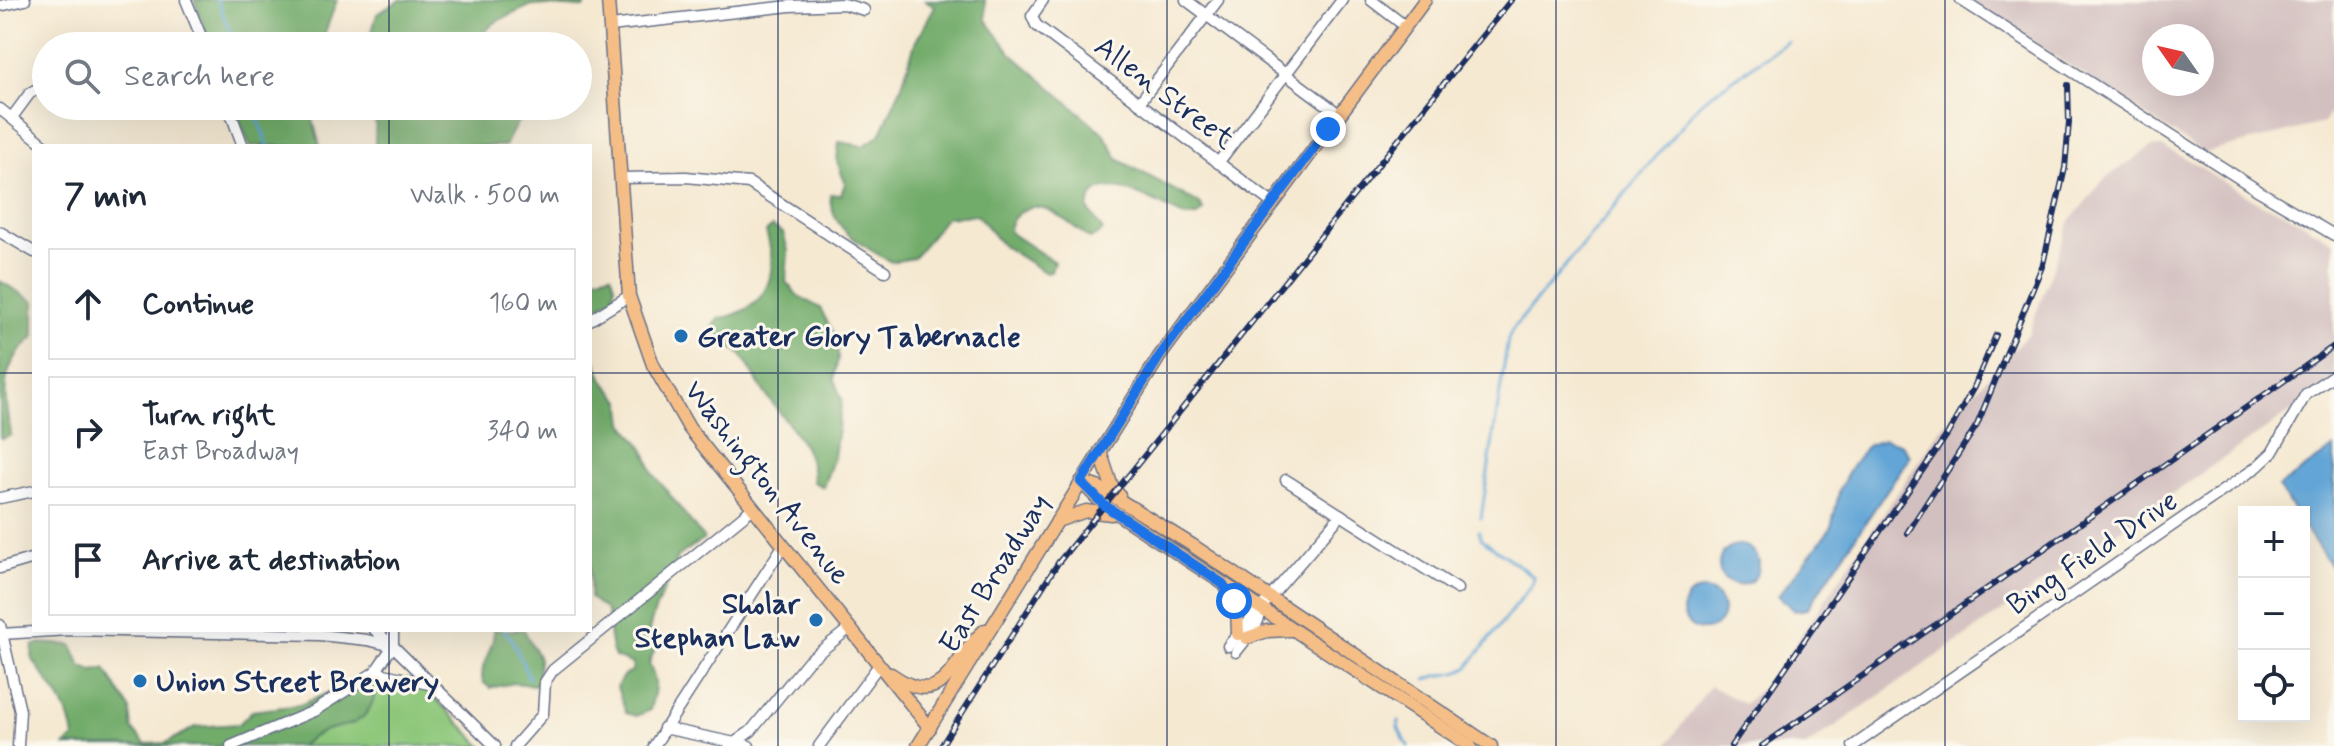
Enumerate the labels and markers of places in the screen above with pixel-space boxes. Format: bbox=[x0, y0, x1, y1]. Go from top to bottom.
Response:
place label: Greater Glory Tabernacle bbox=[697, 318, 1021, 357]
marker: Greater Glory Tabernacle bbox=[672, 327, 690, 345]
place label: Sholar Stephan Law bbox=[634, 585, 802, 658]
marker: Sholar Stephan Law bbox=[807, 611, 825, 629]
place label: Union Street Brewery bbox=[156, 663, 439, 702]
marker: Union Street Brewery bbox=[131, 672, 149, 690]

